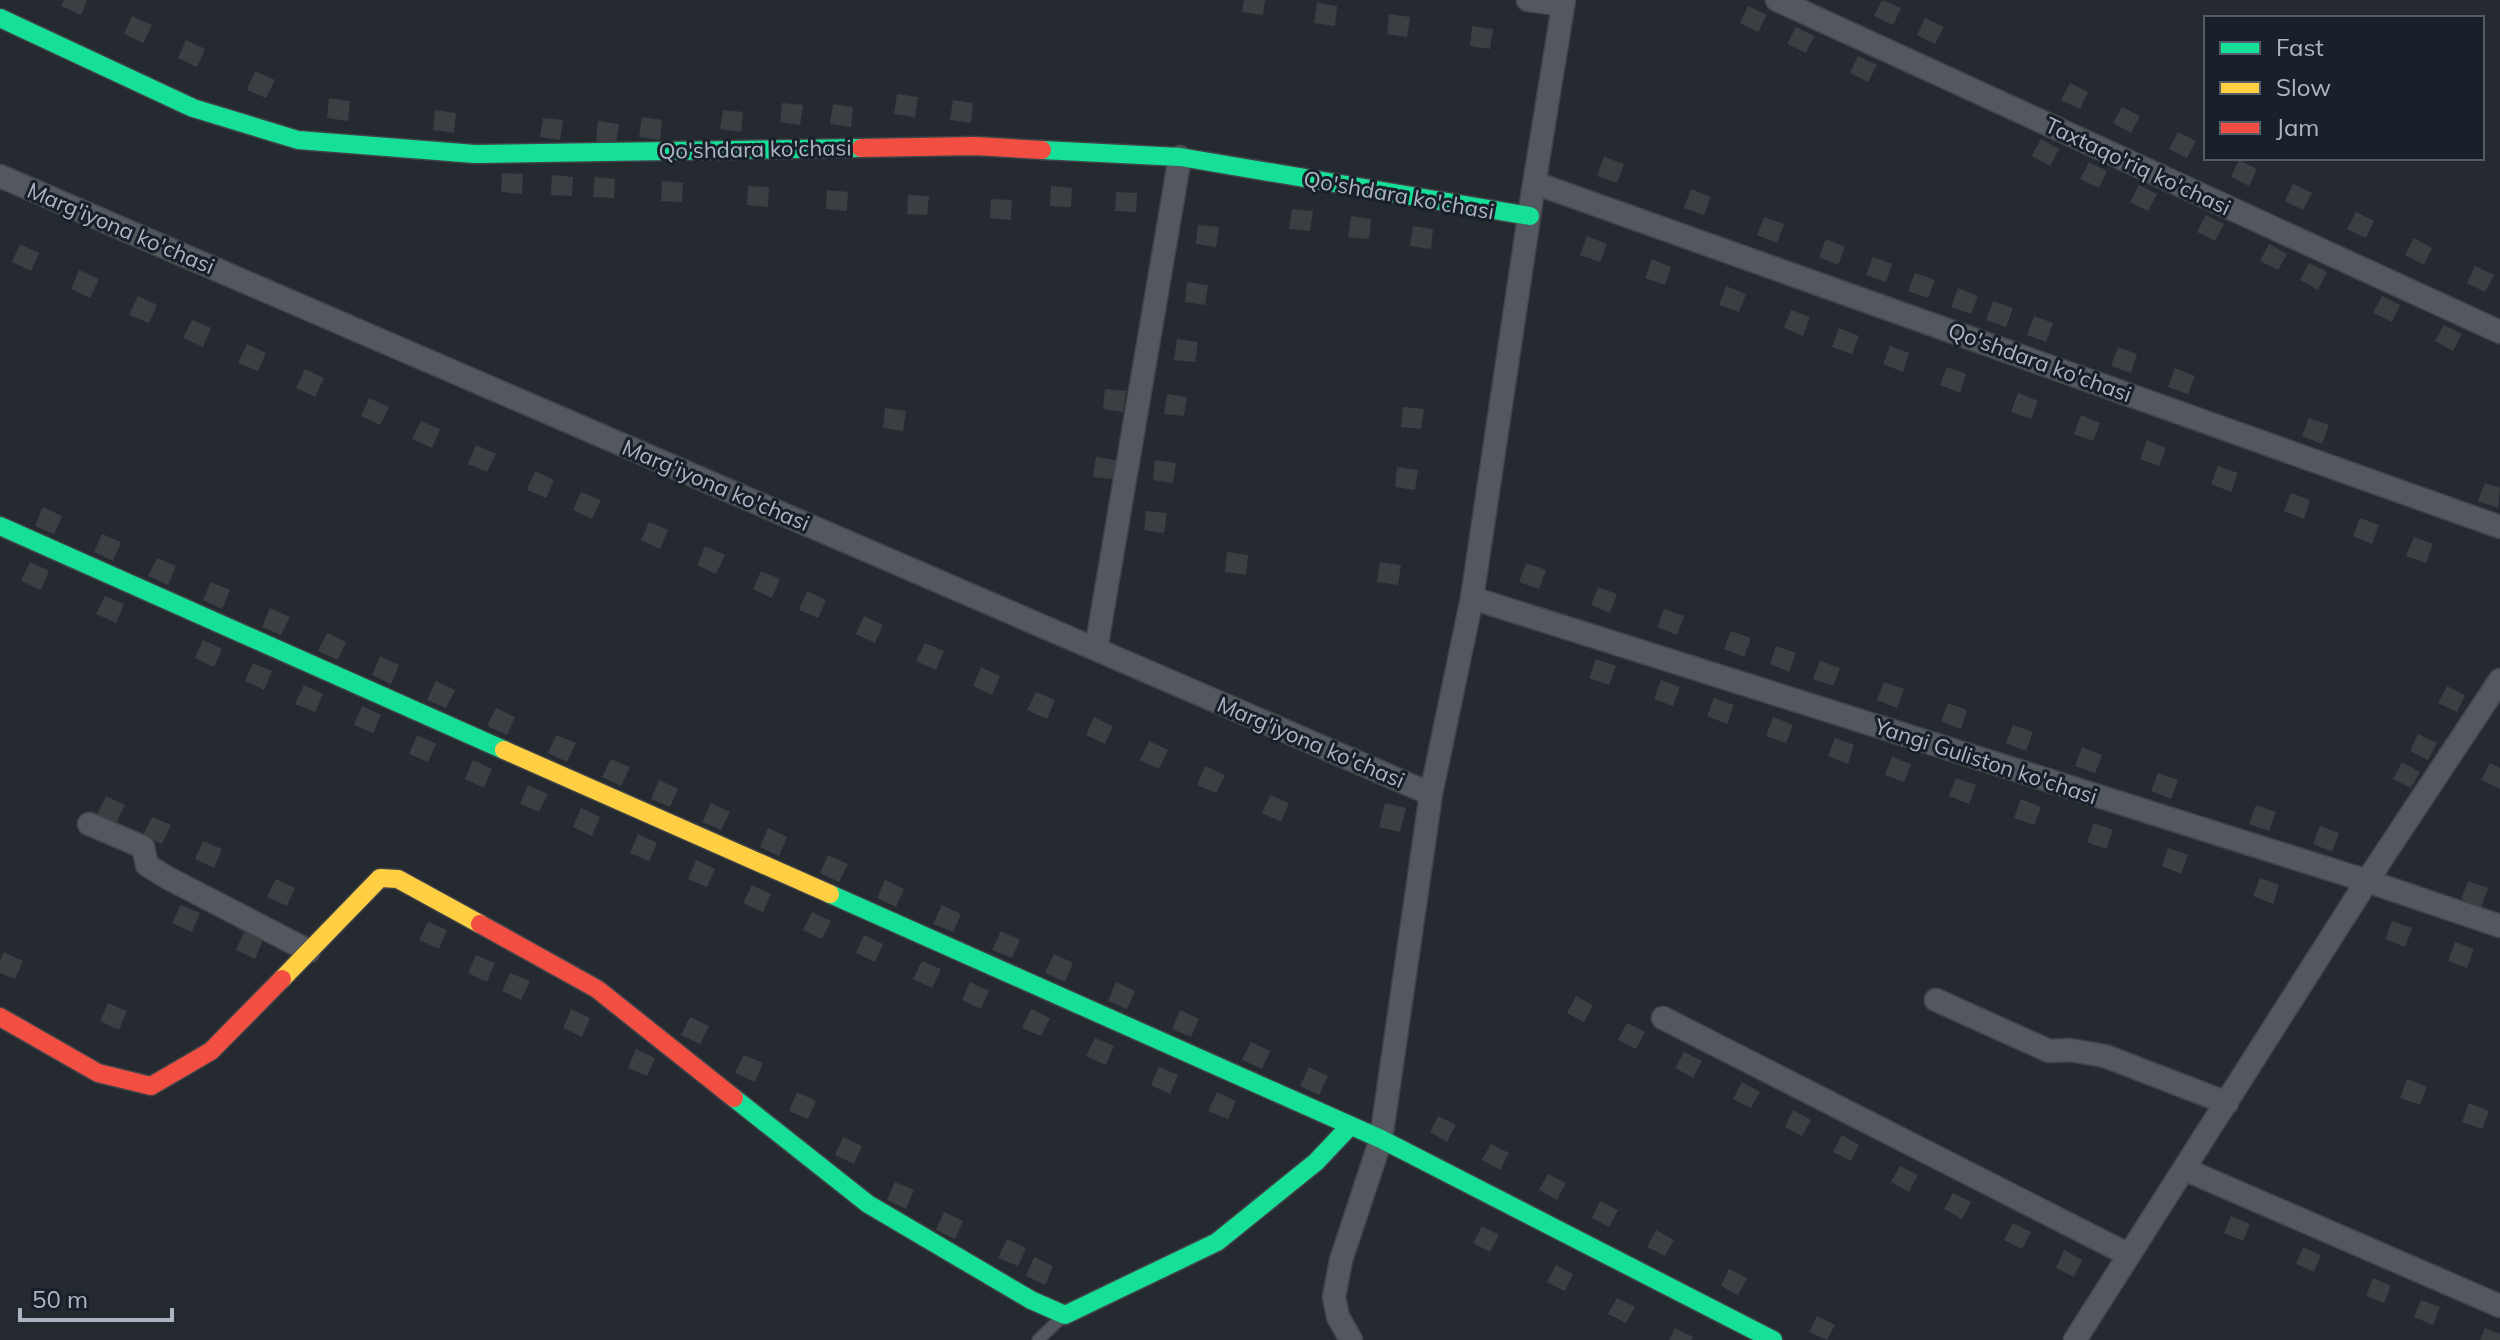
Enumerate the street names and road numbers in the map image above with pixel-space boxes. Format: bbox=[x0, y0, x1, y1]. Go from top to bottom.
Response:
street label: Taxtaqo'riq ko'chasi bbox=[2041, 111, 2235, 221]
street label: Qo'shdara ko'chasi bbox=[658, 133, 852, 165]
street label: Qo'shdara ko'chasi bbox=[1302, 164, 1496, 226]
street label: Marg'iyona ko'chasi bbox=[23, 176, 219, 280]
street label: Qo'shdara ko'chasi bbox=[1945, 316, 2135, 408]
street label: Marg'iyona ko'chasi bbox=[618, 433, 814, 537]
street label: Marg'iyona ko'chasi bbox=[1213, 690, 1409, 794]
street label: Yangi Guliston ko'chasi bbox=[1870, 711, 2101, 810]

